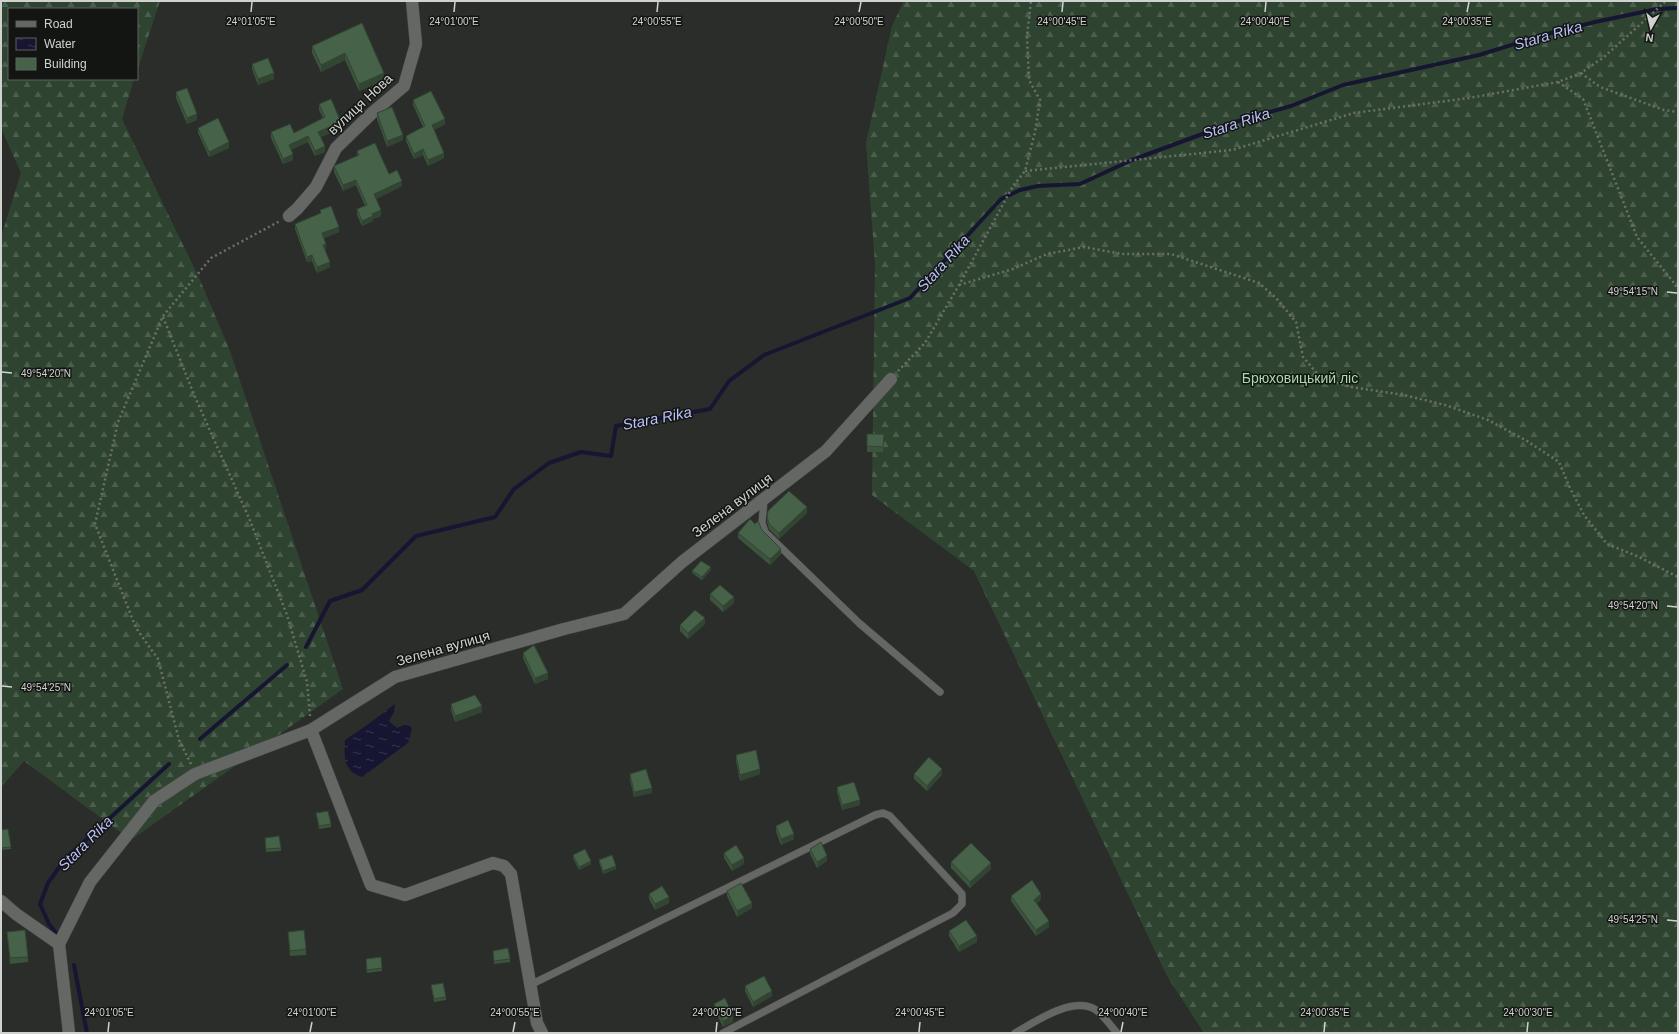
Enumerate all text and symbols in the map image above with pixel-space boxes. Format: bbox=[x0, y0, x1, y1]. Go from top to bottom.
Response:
legend bbox=[8, 8, 138, 80]
north arrow bbox=[1631, 8, 1671, 48]
text: 24°01'05"E bbox=[226, 16, 276, 27]
text: 24°01'00"E bbox=[429, 16, 479, 27]
text: 24°00'55"E bbox=[632, 16, 682, 27]
text: 24°00'50"E bbox=[834, 16, 884, 27]
text: 24°00'45"E bbox=[1037, 16, 1087, 27]
text: 24°00'40"E bbox=[1240, 16, 1290, 27]
text: 24°00'35"E bbox=[1442, 16, 1492, 27]
text: Road bbox=[44, 17, 73, 31]
water label: Stara Rika bbox=[1512, 17, 1584, 53]
text: N bbox=[1645, 31, 1654, 44]
text: Water bbox=[44, 37, 76, 51]
text: Building bbox=[44, 57, 87, 71]
street label: вулиця Нова bbox=[324, 70, 396, 138]
water label: Stara Rika bbox=[1200, 104, 1272, 142]
water label: Stara Rika bbox=[913, 231, 973, 295]
text: 49°54'15"N bbox=[1608, 286, 1658, 297]
text: 49°54'20"N bbox=[21, 368, 71, 379]
park label: Брюховицький ліс bbox=[1242, 370, 1358, 386]
water label: Stara Rika bbox=[621, 403, 693, 433]
street label: Зелена вулиця bbox=[689, 470, 775, 540]
text: 49°54'20"N bbox=[1608, 600, 1658, 611]
street label: Зелена вулиця bbox=[394, 627, 492, 669]
text: 49°54'25"N bbox=[21, 682, 71, 693]
water label: Stara Rika bbox=[54, 812, 116, 874]
text: 49°54'25"N bbox=[1608, 914, 1658, 925]
text: 24°01'05"E bbox=[84, 1007, 134, 1018]
text: 24°01'00"E bbox=[287, 1007, 337, 1018]
text: 24°00'55"E bbox=[490, 1007, 540, 1018]
text: 24°00'50"E bbox=[692, 1007, 742, 1018]
text: 24°00'45"E bbox=[895, 1007, 945, 1018]
text: 24°00'40"E bbox=[1098, 1007, 1148, 1018]
text: 24°00'35"E bbox=[1300, 1007, 1350, 1018]
text: 24°00'30"E bbox=[1503, 1007, 1553, 1018]

